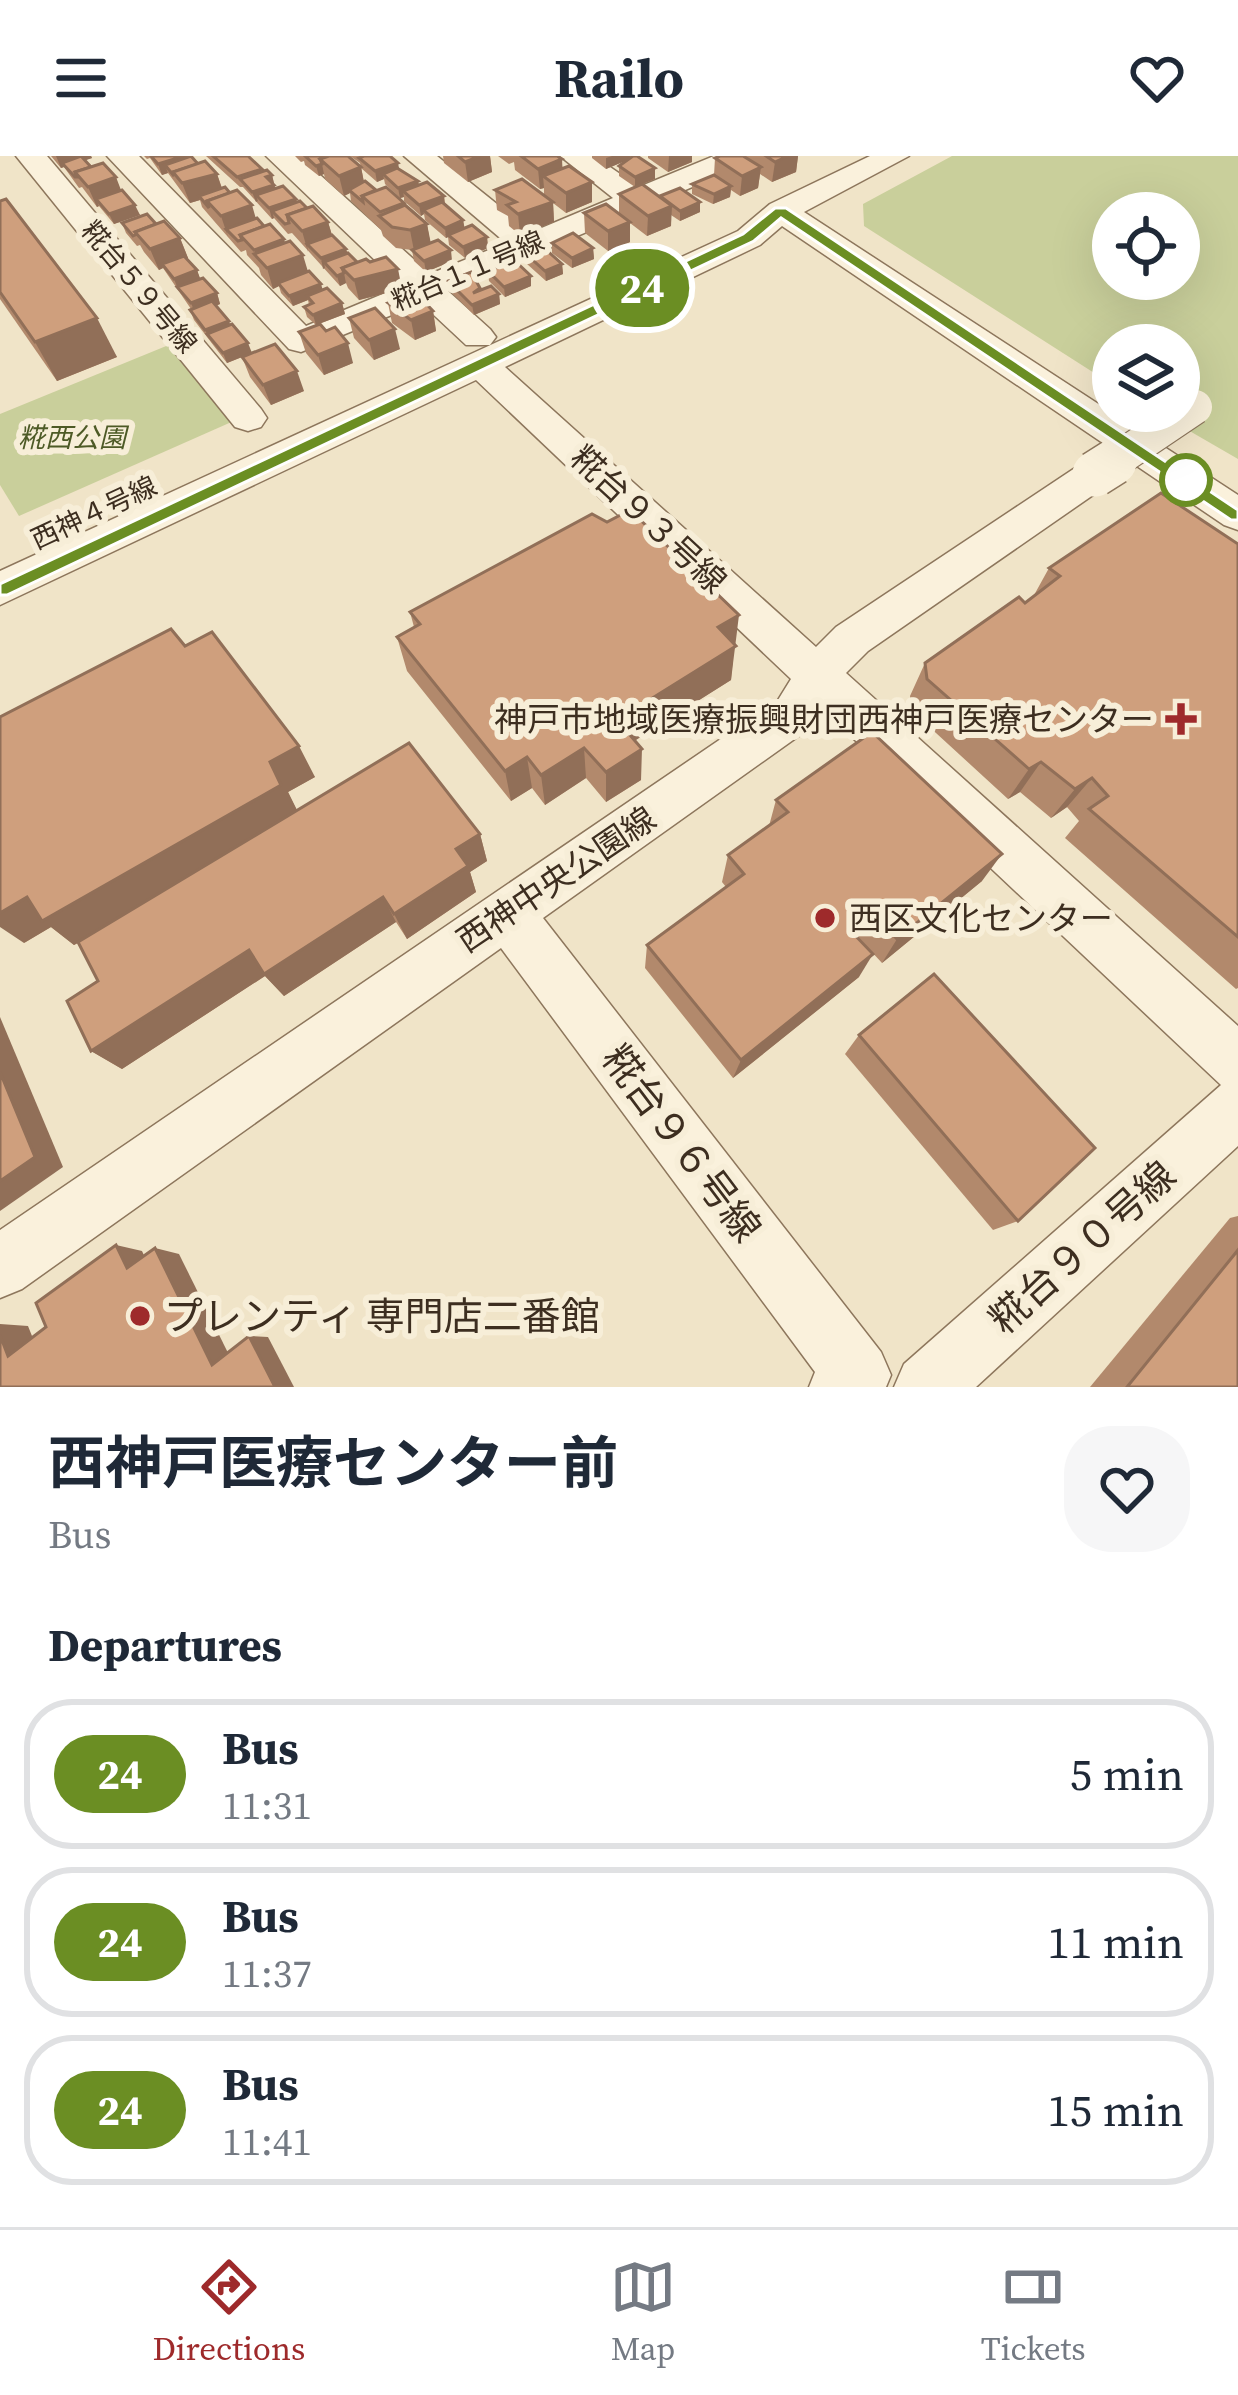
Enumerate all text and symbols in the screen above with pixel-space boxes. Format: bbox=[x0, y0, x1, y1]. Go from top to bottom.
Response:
text: Railo bbox=[554, 41, 684, 115]
icon: menu bbox=[48, 45, 114, 111]
icon: heart bbox=[1124, 45, 1190, 111]
map controls bbox=[1092, 192, 1200, 432]
button: locate bbox=[1092, 192, 1200, 300]
street label: 糀台５９号線 bbox=[73, 213, 206, 361]
street label: 糀台１１号線 bbox=[386, 222, 550, 319]
line badge: 24 bbox=[588, 249, 696, 327]
text: 24 bbox=[619, 259, 665, 317]
button: layers bbox=[1092, 324, 1200, 432]
park label: 糀西公園 bbox=[18, 419, 130, 456]
street label: 糀台９３号線 bbox=[561, 435, 736, 603]
unlabelled marker bbox=[1161, 455, 1211, 505]
street label: 西神４号線 bbox=[25, 467, 163, 558]
place label: 神戸市地域医療振興財団西神戸医療センター bbox=[494, 697, 1154, 742]
marker: 神戸市地域医療振興財団西神戸医療センター bbox=[1165, 703, 1197, 735]
street label: 西神中央公園線 bbox=[448, 796, 665, 963]
place label: 西区文化センター bbox=[849, 896, 1113, 941]
marker: 西区文化センター bbox=[812, 905, 838, 931]
street label: 糀台９６号線 bbox=[590, 1034, 773, 1253]
street label: 糀台９０号線 bbox=[978, 1149, 1187, 1345]
place label: プレンティ 専門店二番館 bbox=[164, 1290, 600, 1343]
marker: プレンティ 専門店二番館 bbox=[127, 1303, 153, 1329]
text: 西神戸医療センター前 bbox=[48, 1424, 618, 1502]
button: heart bbox=[1064, 1426, 1190, 1552]
text: Bus bbox=[48, 1508, 111, 1561]
text: Departures bbox=[48, 1614, 282, 1676]
text: Bus bbox=[222, 1717, 299, 1779]
text: 5 min bbox=[1070, 1743, 1184, 1805]
text: 24 bbox=[97, 1745, 143, 1803]
text: 11:31 bbox=[222, 1779, 312, 1832]
text: Bus bbox=[222, 1885, 299, 1947]
text: 11 min bbox=[1047, 1911, 1184, 1973]
text: 24 bbox=[97, 1913, 143, 1971]
text: 11:37 bbox=[222, 1947, 312, 2000]
text: Bus bbox=[222, 2053, 299, 2115]
text: 15 min bbox=[1047, 2079, 1184, 2141]
text: 24 bbox=[97, 2081, 143, 2139]
text: 11:41 bbox=[222, 2115, 312, 2168]
tab: Directions bbox=[152, 2254, 305, 2371]
tab: Map bbox=[610, 2254, 676, 2371]
tab: Tickets bbox=[981, 2254, 1086, 2371]

